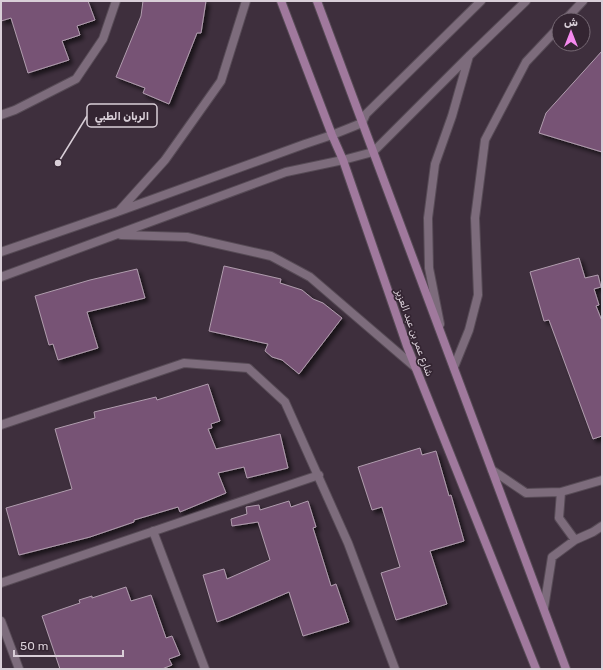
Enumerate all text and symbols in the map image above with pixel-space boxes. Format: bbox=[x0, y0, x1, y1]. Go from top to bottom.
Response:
north arrow bbox=[551, 12, 591, 52]
text: ش bbox=[564, 16, 578, 29]
callout: الربان الطبي bbox=[87, 104, 157, 127]
text: الربان الطبي bbox=[95, 110, 149, 125]
street label: شارع عمر بن عبد العزيز bbox=[391, 287, 435, 379]
scale bar bbox=[14, 632, 123, 658]
text: 50 m bbox=[20, 639, 48, 653]

